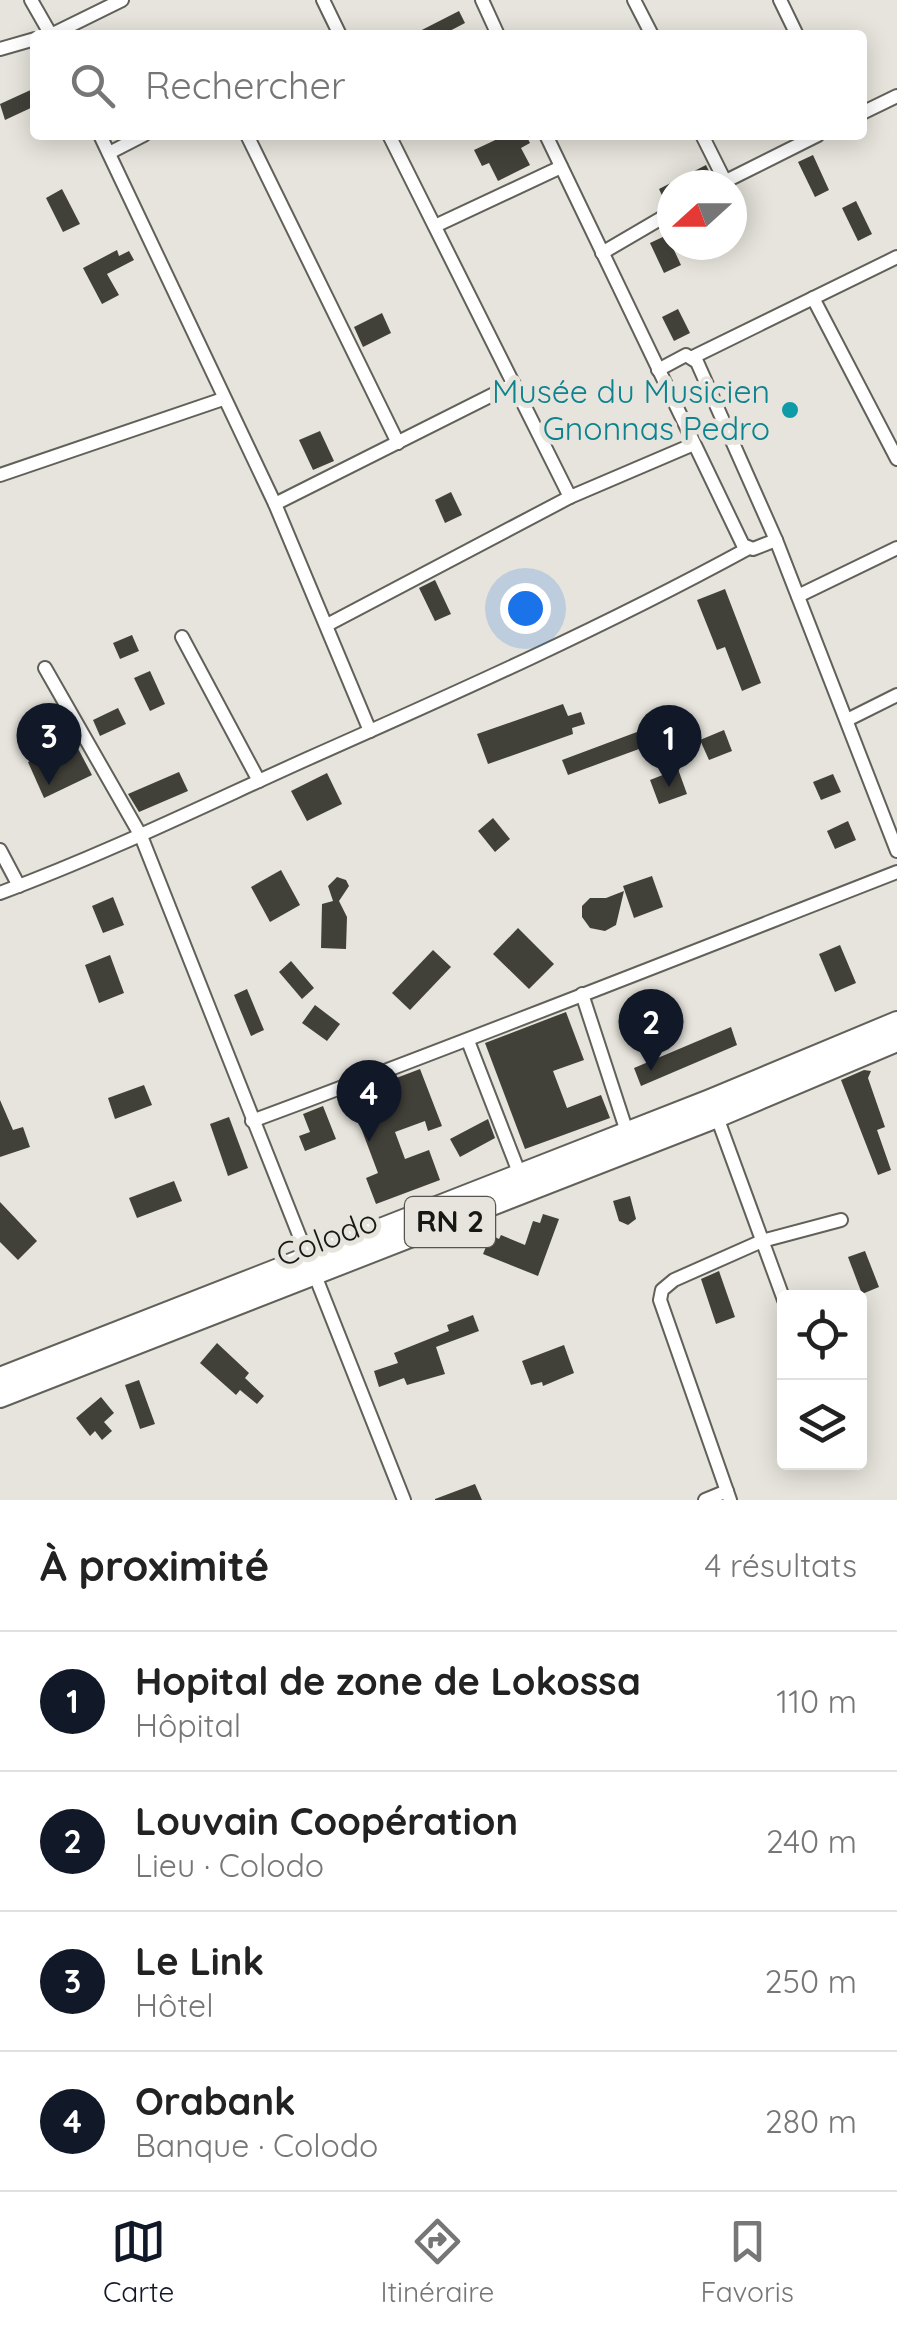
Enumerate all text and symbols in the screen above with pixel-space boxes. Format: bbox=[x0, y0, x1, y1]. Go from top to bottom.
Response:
search box bbox=[30, 30, 867, 140]
icon: search bbox=[65, 58, 120, 113]
text: Rechercher bbox=[145, 61, 346, 109]
north arrow bbox=[657, 170, 747, 260]
place label: Musée du Musicien Gnonnas Pedro bbox=[492, 371, 770, 448]
marker: Musée du Musicien Gnonnas Pedro bbox=[779, 399, 801, 421]
your location bbox=[500, 583, 551, 634]
pin: 3 bbox=[17, 702, 82, 785]
pin: 1 bbox=[636, 704, 702, 787]
pin: 2 bbox=[618, 988, 684, 1071]
pin: 4 bbox=[336, 1060, 402, 1142]
road number: RN 2 bbox=[405, 1197, 495, 1247]
street label: Colodo bbox=[270, 1200, 383, 1275]
map controls bbox=[777, 1290, 867, 1470]
button: locate bbox=[777, 1290, 867, 1380]
button: layers bbox=[777, 1380, 867, 1470]
text: À proximité bbox=[40, 1539, 269, 1592]
text: 4 résultats bbox=[704, 1545, 857, 1585]
text: Hopital de zone de Lokossa bbox=[135, 1657, 641, 1705]
text: 1 bbox=[66, 1681, 79, 1721]
text: 110 m bbox=[776, 1681, 857, 1721]
text: Hôpital bbox=[135, 1705, 241, 1745]
text: Louvain Coopération bbox=[135, 1797, 518, 1845]
text: 2 bbox=[63, 1821, 82, 1861]
text: 240 m bbox=[766, 1821, 857, 1861]
text: Lieu · Colodo bbox=[135, 1845, 324, 1885]
text: Le Link bbox=[135, 1937, 264, 1985]
text: 3 bbox=[64, 1961, 81, 2001]
text: 250 m bbox=[765, 1961, 857, 2001]
text: Hôtel bbox=[135, 1985, 214, 2025]
text: Orabank bbox=[135, 2077, 296, 2125]
text: 4 bbox=[63, 2101, 82, 2141]
text: 280 m bbox=[765, 2101, 857, 2141]
text: Banque · Colodo bbox=[135, 2125, 378, 2165]
tab: Carte bbox=[103, 2214, 174, 2309]
tab: Itinéraire bbox=[380, 2214, 494, 2309]
tab: Favoris bbox=[701, 2214, 794, 2309]

